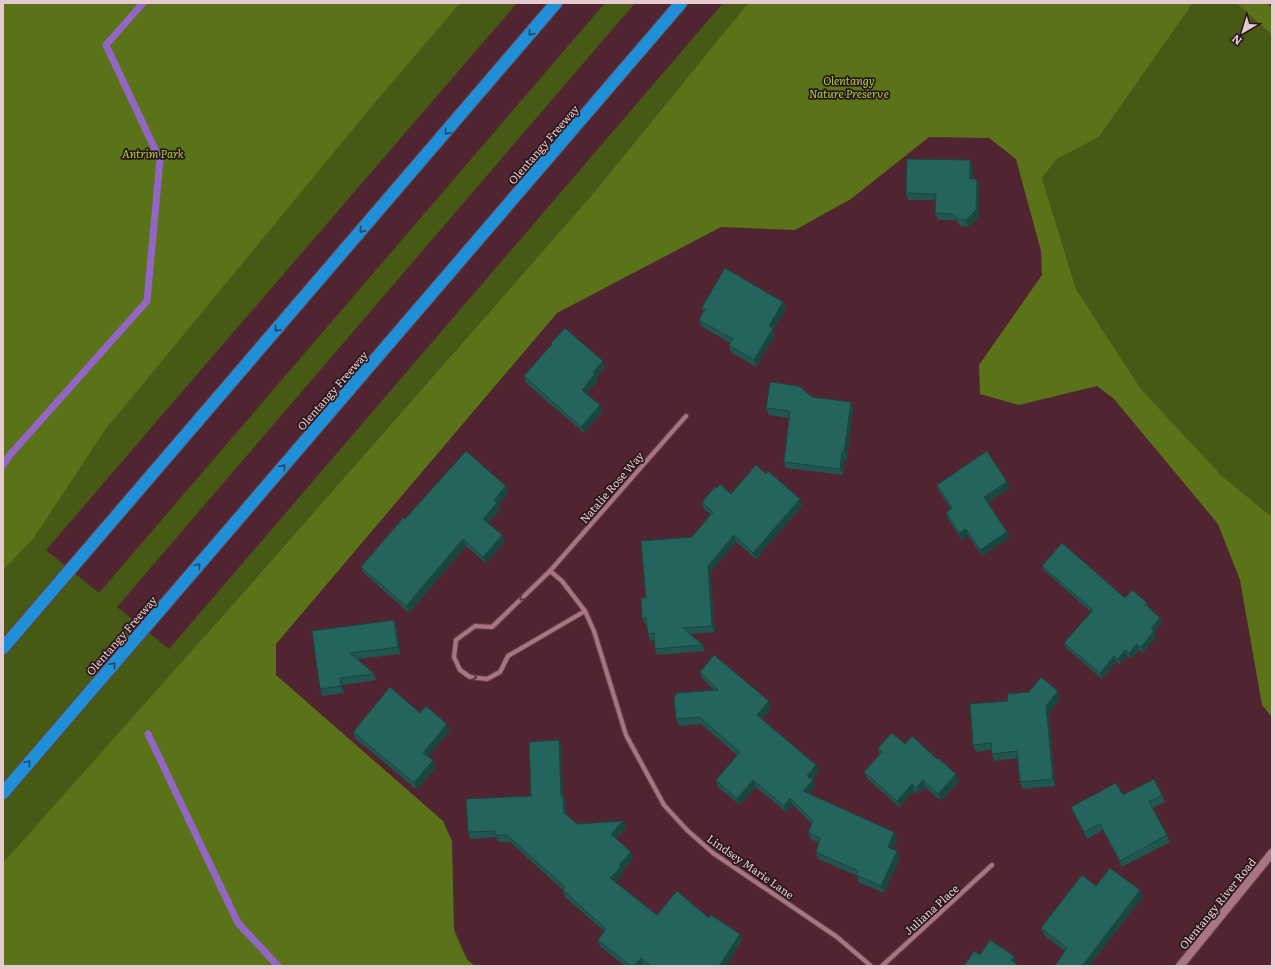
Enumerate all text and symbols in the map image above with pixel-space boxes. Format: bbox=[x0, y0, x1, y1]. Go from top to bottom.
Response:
north arrow bbox=[1223, 12, 1263, 52]
one-way arrow bbox=[529, 28, 536, 36]
text: N bbox=[1228, 32, 1245, 50]
park label: Olentangy Nature Preserve bbox=[809, 72, 889, 101]
street label: Olentangy Freeway bbox=[504, 100, 582, 187]
one-way arrow bbox=[444, 127, 451, 134]
park label: Antrim Park bbox=[122, 145, 184, 161]
one-way arrow bbox=[359, 225, 367, 233]
one-way arrow bbox=[275, 324, 282, 331]
street label: Olentangy Freeway bbox=[293, 346, 371, 433]
street label: Natalie Rose Way bbox=[575, 447, 647, 526]
one-way arrow bbox=[278, 465, 285, 472]
one-way arrow bbox=[193, 563, 200, 571]
street label: Olentangy Freeway bbox=[82, 591, 160, 678]
one-way arrow bbox=[519, 593, 527, 601]
one-way arrow bbox=[109, 662, 116, 669]
one-way arrow bbox=[470, 672, 477, 680]
one-way arrow bbox=[24, 760, 31, 768]
street label: Lindsey Marie Lane bbox=[704, 830, 798, 902]
street label: Olentangy River Road bbox=[1175, 854, 1259, 952]
street label: Juliana Place bbox=[900, 880, 962, 938]

